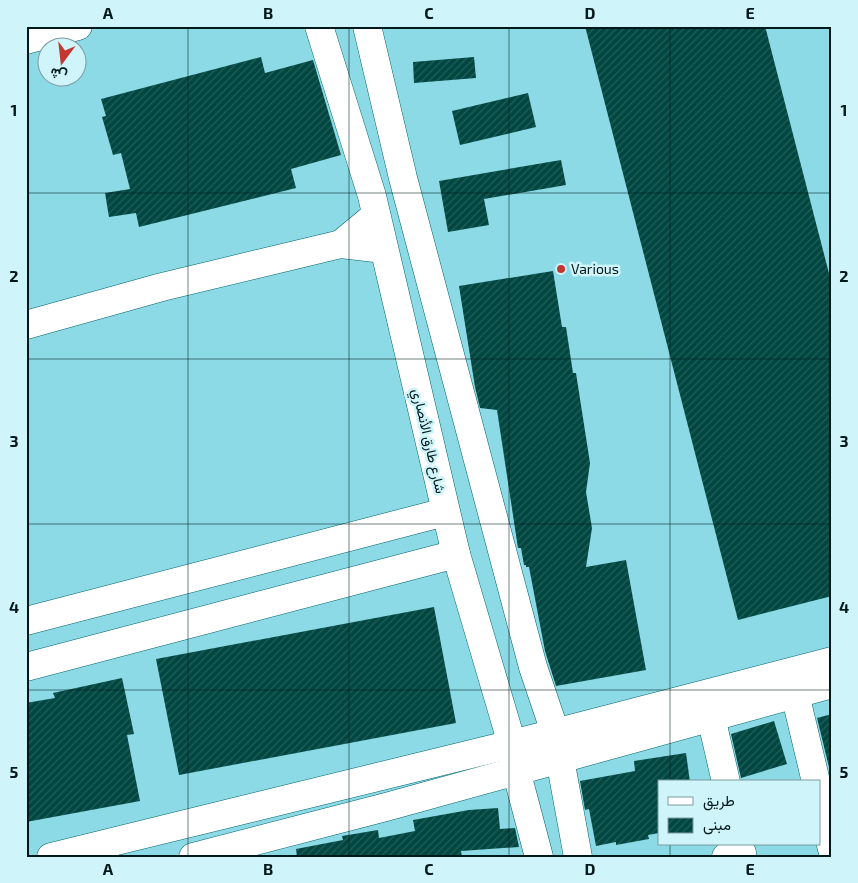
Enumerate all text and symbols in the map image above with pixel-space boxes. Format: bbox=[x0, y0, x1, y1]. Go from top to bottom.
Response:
text: A bbox=[103, 3, 114, 22]
text: B bbox=[263, 3, 273, 22]
text: C bbox=[424, 3, 434, 22]
text: D bbox=[585, 3, 596, 22]
text: E bbox=[745, 3, 755, 22]
north arrow bbox=[38, 38, 88, 88]
text: ش bbox=[48, 64, 69, 85]
text: 1 bbox=[11, 100, 17, 119]
text: 1 bbox=[841, 100, 847, 119]
place label: Various bbox=[571, 260, 619, 277]
marker: Various bbox=[555, 263, 567, 275]
text: 2 bbox=[9, 266, 19, 285]
text: 2 bbox=[839, 266, 849, 285]
street label: شارع طارق الأنصاري bbox=[405, 387, 450, 496]
text: 3 bbox=[9, 431, 19, 450]
text: 3 bbox=[839, 431, 849, 450]
text: 4 bbox=[9, 597, 19, 616]
text: 4 bbox=[839, 597, 849, 616]
text: 5 bbox=[10, 762, 19, 781]
text: 5 bbox=[840, 762, 849, 781]
legend bbox=[658, 780, 820, 846]
text: طريق bbox=[703, 791, 735, 811]
text: مبنى bbox=[703, 815, 731, 835]
text: A bbox=[103, 859, 114, 878]
text: B bbox=[263, 859, 273, 878]
text: C bbox=[424, 859, 434, 878]
text: D bbox=[585, 859, 596, 878]
text: E bbox=[745, 859, 755, 878]

